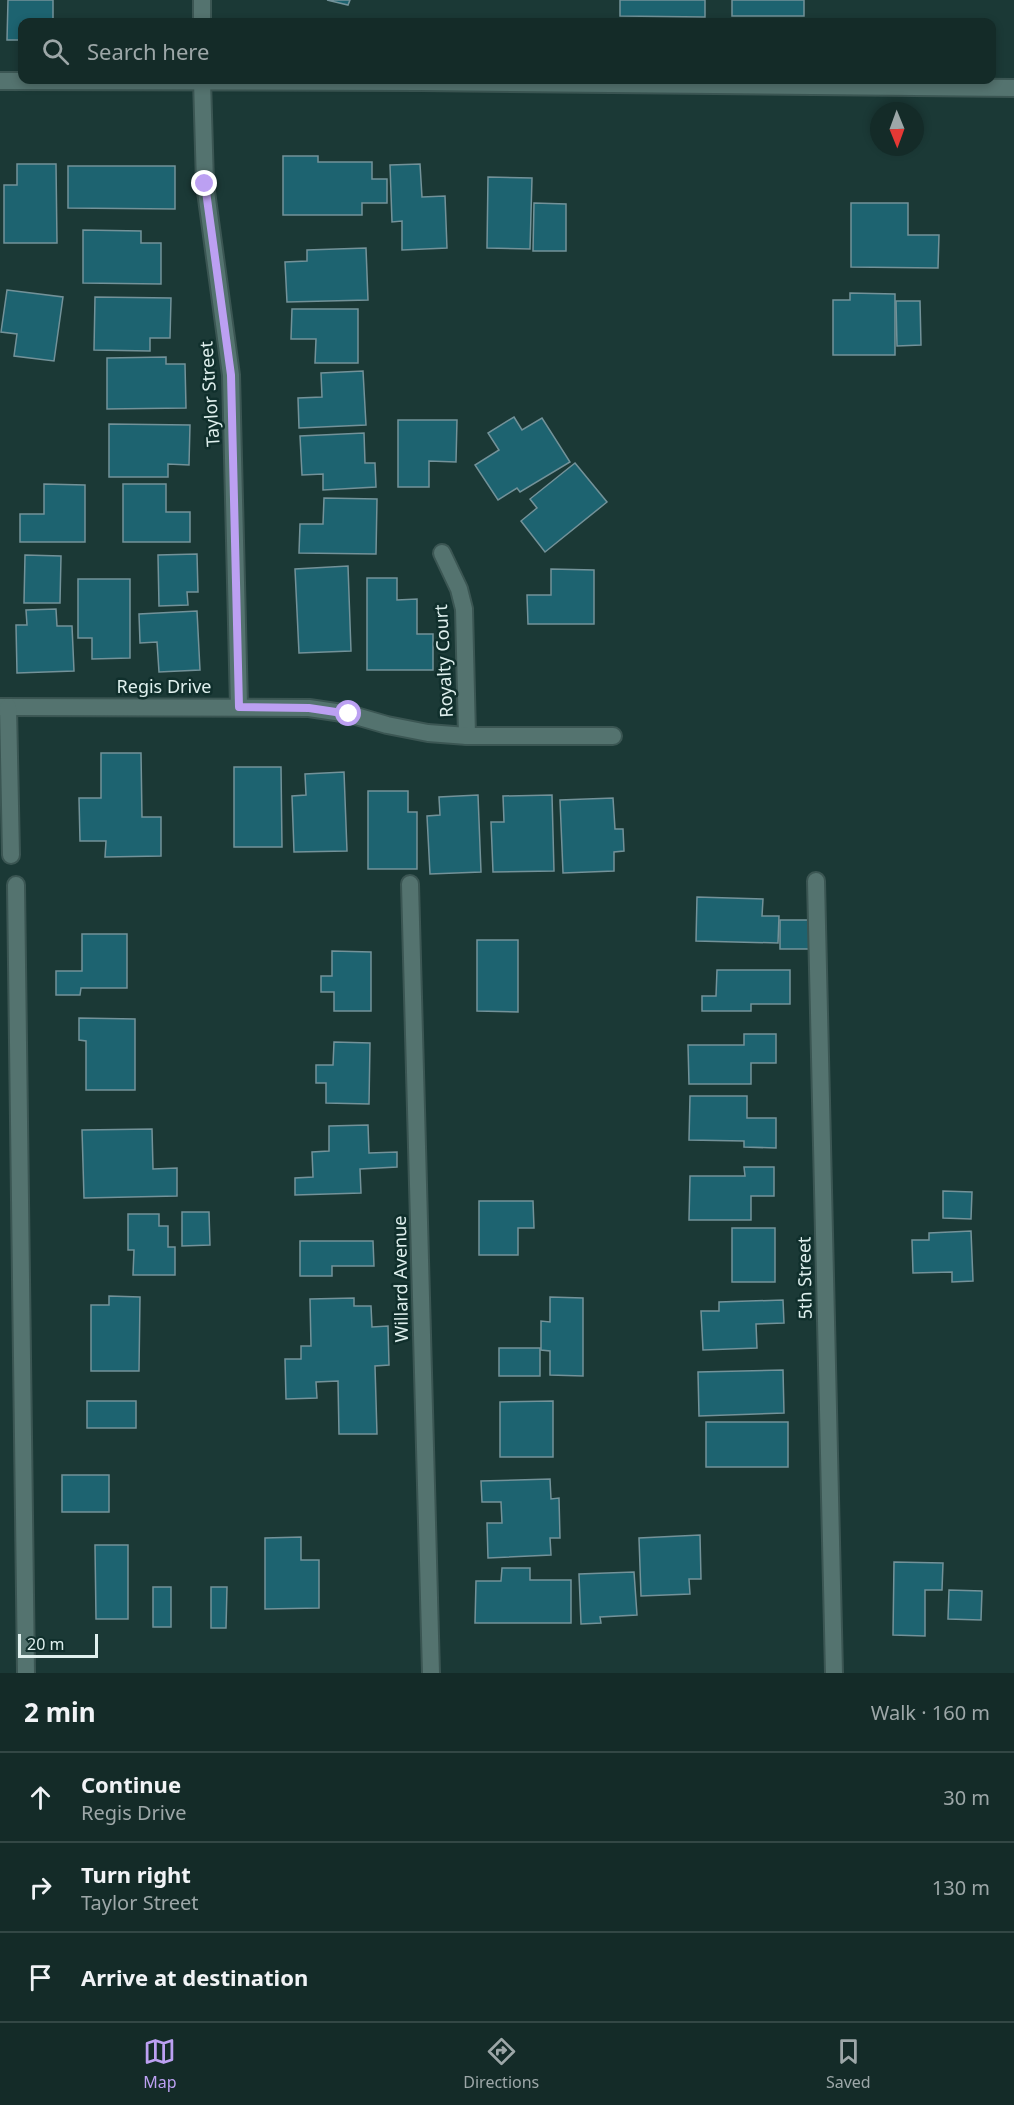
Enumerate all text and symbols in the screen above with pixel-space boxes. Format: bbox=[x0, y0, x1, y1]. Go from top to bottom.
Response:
search box bbox=[18, 18, 996, 84]
icon: search bbox=[39, 35, 72, 68]
text: Search here bbox=[87, 36, 209, 66]
north arrow bbox=[870, 102, 924, 156]
route end bbox=[191, 170, 217, 196]
street label: Taylor Street bbox=[193, 340, 225, 448]
street label: Royalty Court bbox=[428, 603, 458, 718]
street label: Regis Drive bbox=[117, 674, 211, 698]
route start bbox=[335, 700, 361, 726]
street label: Willard Avenue bbox=[387, 1215, 413, 1343]
street label: 5th Street bbox=[791, 1236, 817, 1320]
scale bar bbox=[18, 1631, 98, 1658]
text: 20 m bbox=[27, 1633, 64, 1655]
text: 2 min bbox=[24, 1694, 96, 1730]
text: Walk · 160 m bbox=[871, 1699, 990, 1726]
text: Continue bbox=[81, 1769, 181, 1799]
icon: ahead bbox=[24, 1781, 57, 1814]
text: 30 m bbox=[943, 1784, 990, 1811]
text: Regis Drive bbox=[81, 1799, 186, 1826]
text: Turn right bbox=[81, 1859, 191, 1889]
icon: right bbox=[24, 1871, 57, 1904]
text: 130 m bbox=[932, 1874, 990, 1901]
text: Taylor Street bbox=[81, 1889, 199, 1916]
icon: arrive bbox=[24, 1961, 57, 1994]
text: Arrive at destination bbox=[81, 1962, 308, 1992]
tab: Map bbox=[143, 2035, 177, 2093]
tab: Directions bbox=[463, 2035, 539, 2093]
tab: Saved bbox=[826, 2035, 871, 2093]

